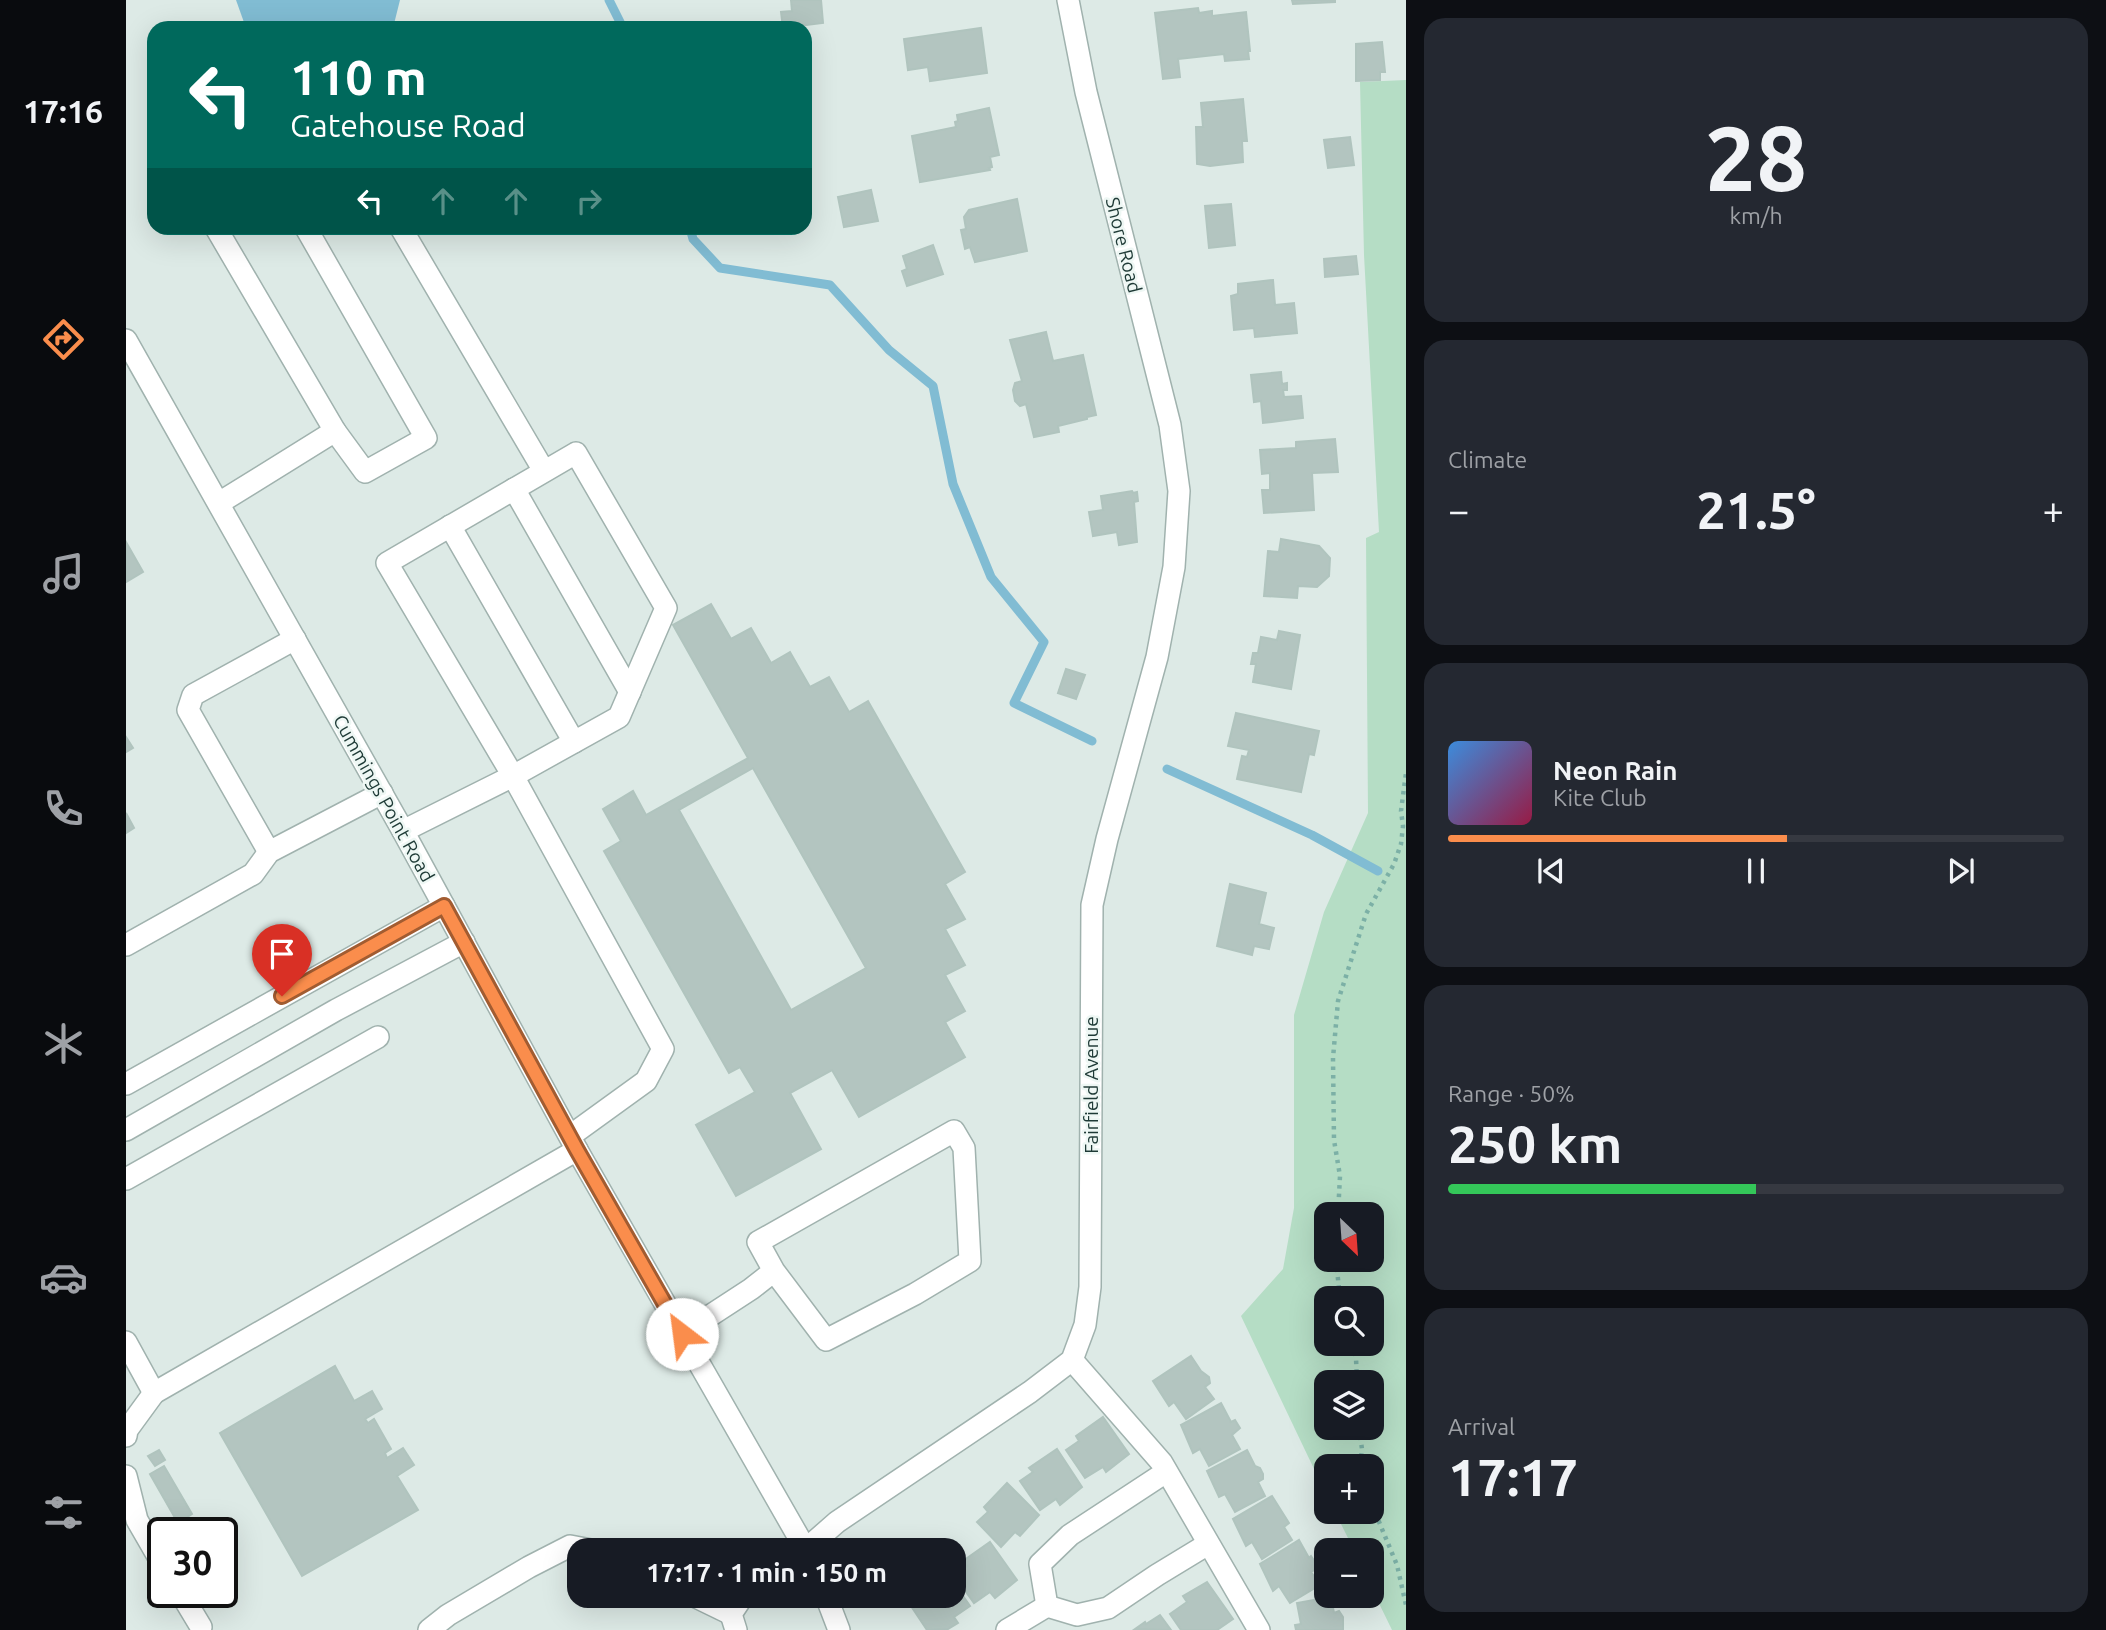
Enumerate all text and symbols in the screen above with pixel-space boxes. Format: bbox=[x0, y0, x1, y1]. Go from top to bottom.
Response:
icon: left bbox=[175, 49, 266, 140]
text: 110 m bbox=[290, 49, 427, 104]
text: 17:16 bbox=[23, 93, 103, 129]
text: 28 bbox=[1705, 106, 1807, 208]
text: Gatehouse Road bbox=[290, 107, 526, 143]
icon: left bbox=[351, 182, 389, 220]
icon: ahead bbox=[424, 182, 462, 220]
icon: ahead bbox=[497, 182, 535, 220]
icon: right bbox=[570, 182, 608, 220]
street label: Shore Road bbox=[1102, 195, 1146, 295]
text: km/h bbox=[1729, 203, 1783, 228]
icon: directions bbox=[39, 315, 88, 364]
text: Climate bbox=[1448, 447, 1527, 472]
text: 21.5° bbox=[1696, 481, 1816, 539]
text: − bbox=[1448, 489, 1469, 531]
text: + bbox=[2043, 489, 2064, 531]
icon: music bbox=[39, 549, 88, 598]
street label: Cummings Point Road bbox=[329, 711, 439, 885]
text: Neon Rain bbox=[1553, 756, 1678, 785]
icon: phone bbox=[39, 784, 88, 833]
text: Kite Club bbox=[1553, 785, 1647, 810]
icon: previous bbox=[1532, 852, 1570, 890]
icon: pause bbox=[1737, 852, 1775, 890]
icon: next bbox=[1942, 852, 1980, 890]
pin bbox=[252, 924, 312, 996]
icon: arrive bbox=[263, 935, 301, 973]
street label: Fairfield Avenue bbox=[1080, 1016, 1102, 1154]
icon: climate bbox=[39, 1019, 88, 1068]
text: Range · 50% bbox=[1448, 1081, 1575, 1106]
text: 250 km bbox=[1448, 1115, 1622, 1173]
north arrow bbox=[1314, 1202, 1384, 1272]
map controls bbox=[1314, 1202, 1384, 1608]
icon: car bbox=[39, 1253, 88, 1302]
button: search bbox=[1314, 1286, 1384, 1356]
position arrow bbox=[645, 1297, 719, 1371]
button: layers bbox=[1314, 1370, 1384, 1440]
text: Arrival bbox=[1448, 1414, 1515, 1439]
text: 17:17 bbox=[1448, 1448, 1578, 1506]
button: + bbox=[1314, 1454, 1384, 1524]
icon: filters bbox=[39, 1488, 88, 1537]
speed limit sign: 30 bbox=[147, 1517, 238, 1608]
button: − bbox=[1314, 1538, 1384, 1608]
text: 17:17 · 1 min · 150 m bbox=[646, 1558, 887, 1587]

